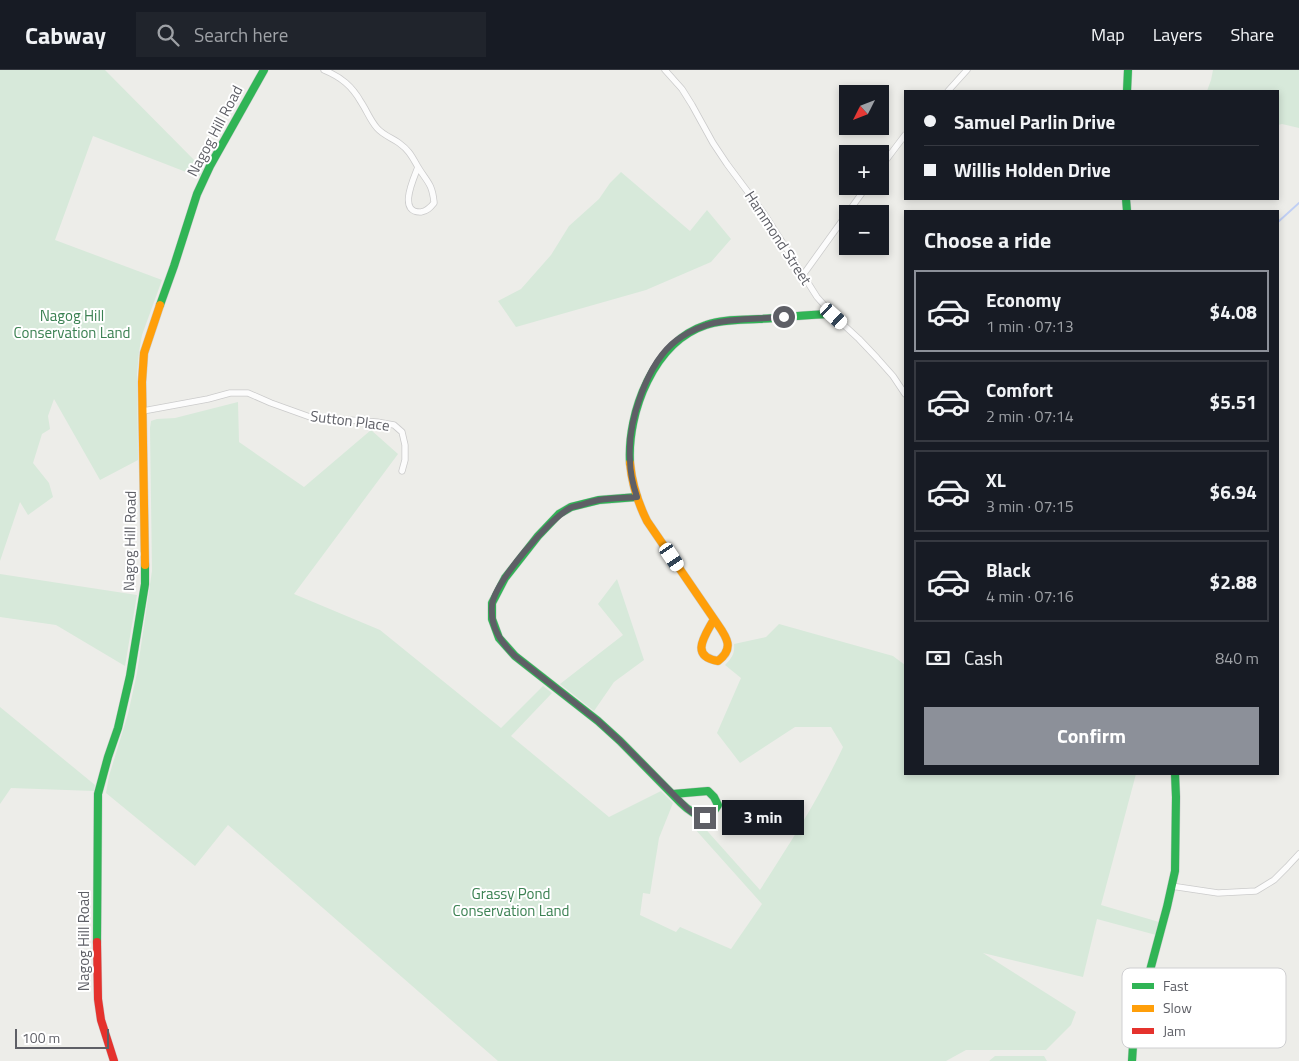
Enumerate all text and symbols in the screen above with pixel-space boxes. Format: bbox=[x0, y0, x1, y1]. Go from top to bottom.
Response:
search box bbox=[136, 12, 486, 57]
text: Cabway bbox=[25, 17, 106, 53]
text: Search here bbox=[194, 20, 288, 49]
icon: search bbox=[154, 21, 182, 49]
text: Map bbox=[1091, 21, 1125, 48]
text: Layers bbox=[1153, 21, 1202, 48]
text: Share bbox=[1230, 21, 1274, 48]
street label: Nagog Hill Road bbox=[181, 81, 248, 180]
north arrow bbox=[839, 85, 889, 135]
map controls bbox=[839, 85, 889, 255]
text: Samuel Parlin Drive bbox=[954, 107, 1115, 136]
button: + bbox=[839, 145, 889, 195]
text: Willis Holden Drive bbox=[954, 155, 1111, 184]
street label: Hammond Street bbox=[739, 186, 818, 290]
button: − bbox=[839, 205, 889, 255]
text: Choose a ride bbox=[924, 223, 1051, 257]
text: Economy bbox=[986, 285, 1061, 314]
icon: car bbox=[926, 289, 971, 334]
text: $4.08 bbox=[1210, 297, 1257, 326]
car bbox=[817, 300, 850, 332]
park label: Nagog Hill Conservation Land bbox=[14, 304, 130, 344]
route start bbox=[773, 306, 795, 328]
text: 1 min · 07:13 bbox=[986, 314, 1074, 338]
text: Comfort bbox=[986, 375, 1053, 404]
icon: car bbox=[926, 379, 971, 424]
text: $5.51 bbox=[1210, 387, 1257, 416]
street label: Sutton Place bbox=[309, 404, 391, 437]
text: 2 min · 07:14 bbox=[986, 404, 1074, 428]
text: XL bbox=[986, 465, 1006, 494]
icon: car bbox=[926, 469, 971, 514]
text: $6.94 bbox=[1210, 477, 1257, 506]
street label: Nagog Hill Road bbox=[117, 491, 142, 591]
text: 3 min · 07:15 bbox=[986, 494, 1074, 518]
car bbox=[657, 540, 686, 574]
text: Black bbox=[986, 555, 1031, 584]
icon: car bbox=[926, 559, 971, 604]
text: $2.88 bbox=[1210, 567, 1257, 596]
text: 4 min · 07:16 bbox=[986, 584, 1074, 608]
text: Cash bbox=[964, 643, 1003, 672]
icon: cash bbox=[924, 644, 952, 672]
text: 840 m bbox=[1215, 646, 1259, 670]
button: Confirm bbox=[924, 707, 1259, 765]
callout: 3 min bbox=[722, 800, 805, 836]
text: 3 min bbox=[744, 805, 782, 829]
route end bbox=[694, 807, 716, 829]
park label: Grassy Pond Conservation Land bbox=[453, 882, 569, 922]
street label: Nagog Hill Road bbox=[72, 891, 95, 991]
legend bbox=[1122, 968, 1286, 1048]
text: Fast bbox=[1163, 975, 1188, 996]
text: Slow bbox=[1163, 997, 1192, 1018]
text: Jam bbox=[1163, 1020, 1186, 1041]
scale bar bbox=[15, 1026, 109, 1049]
text: 100 m bbox=[22, 1027, 60, 1048]

